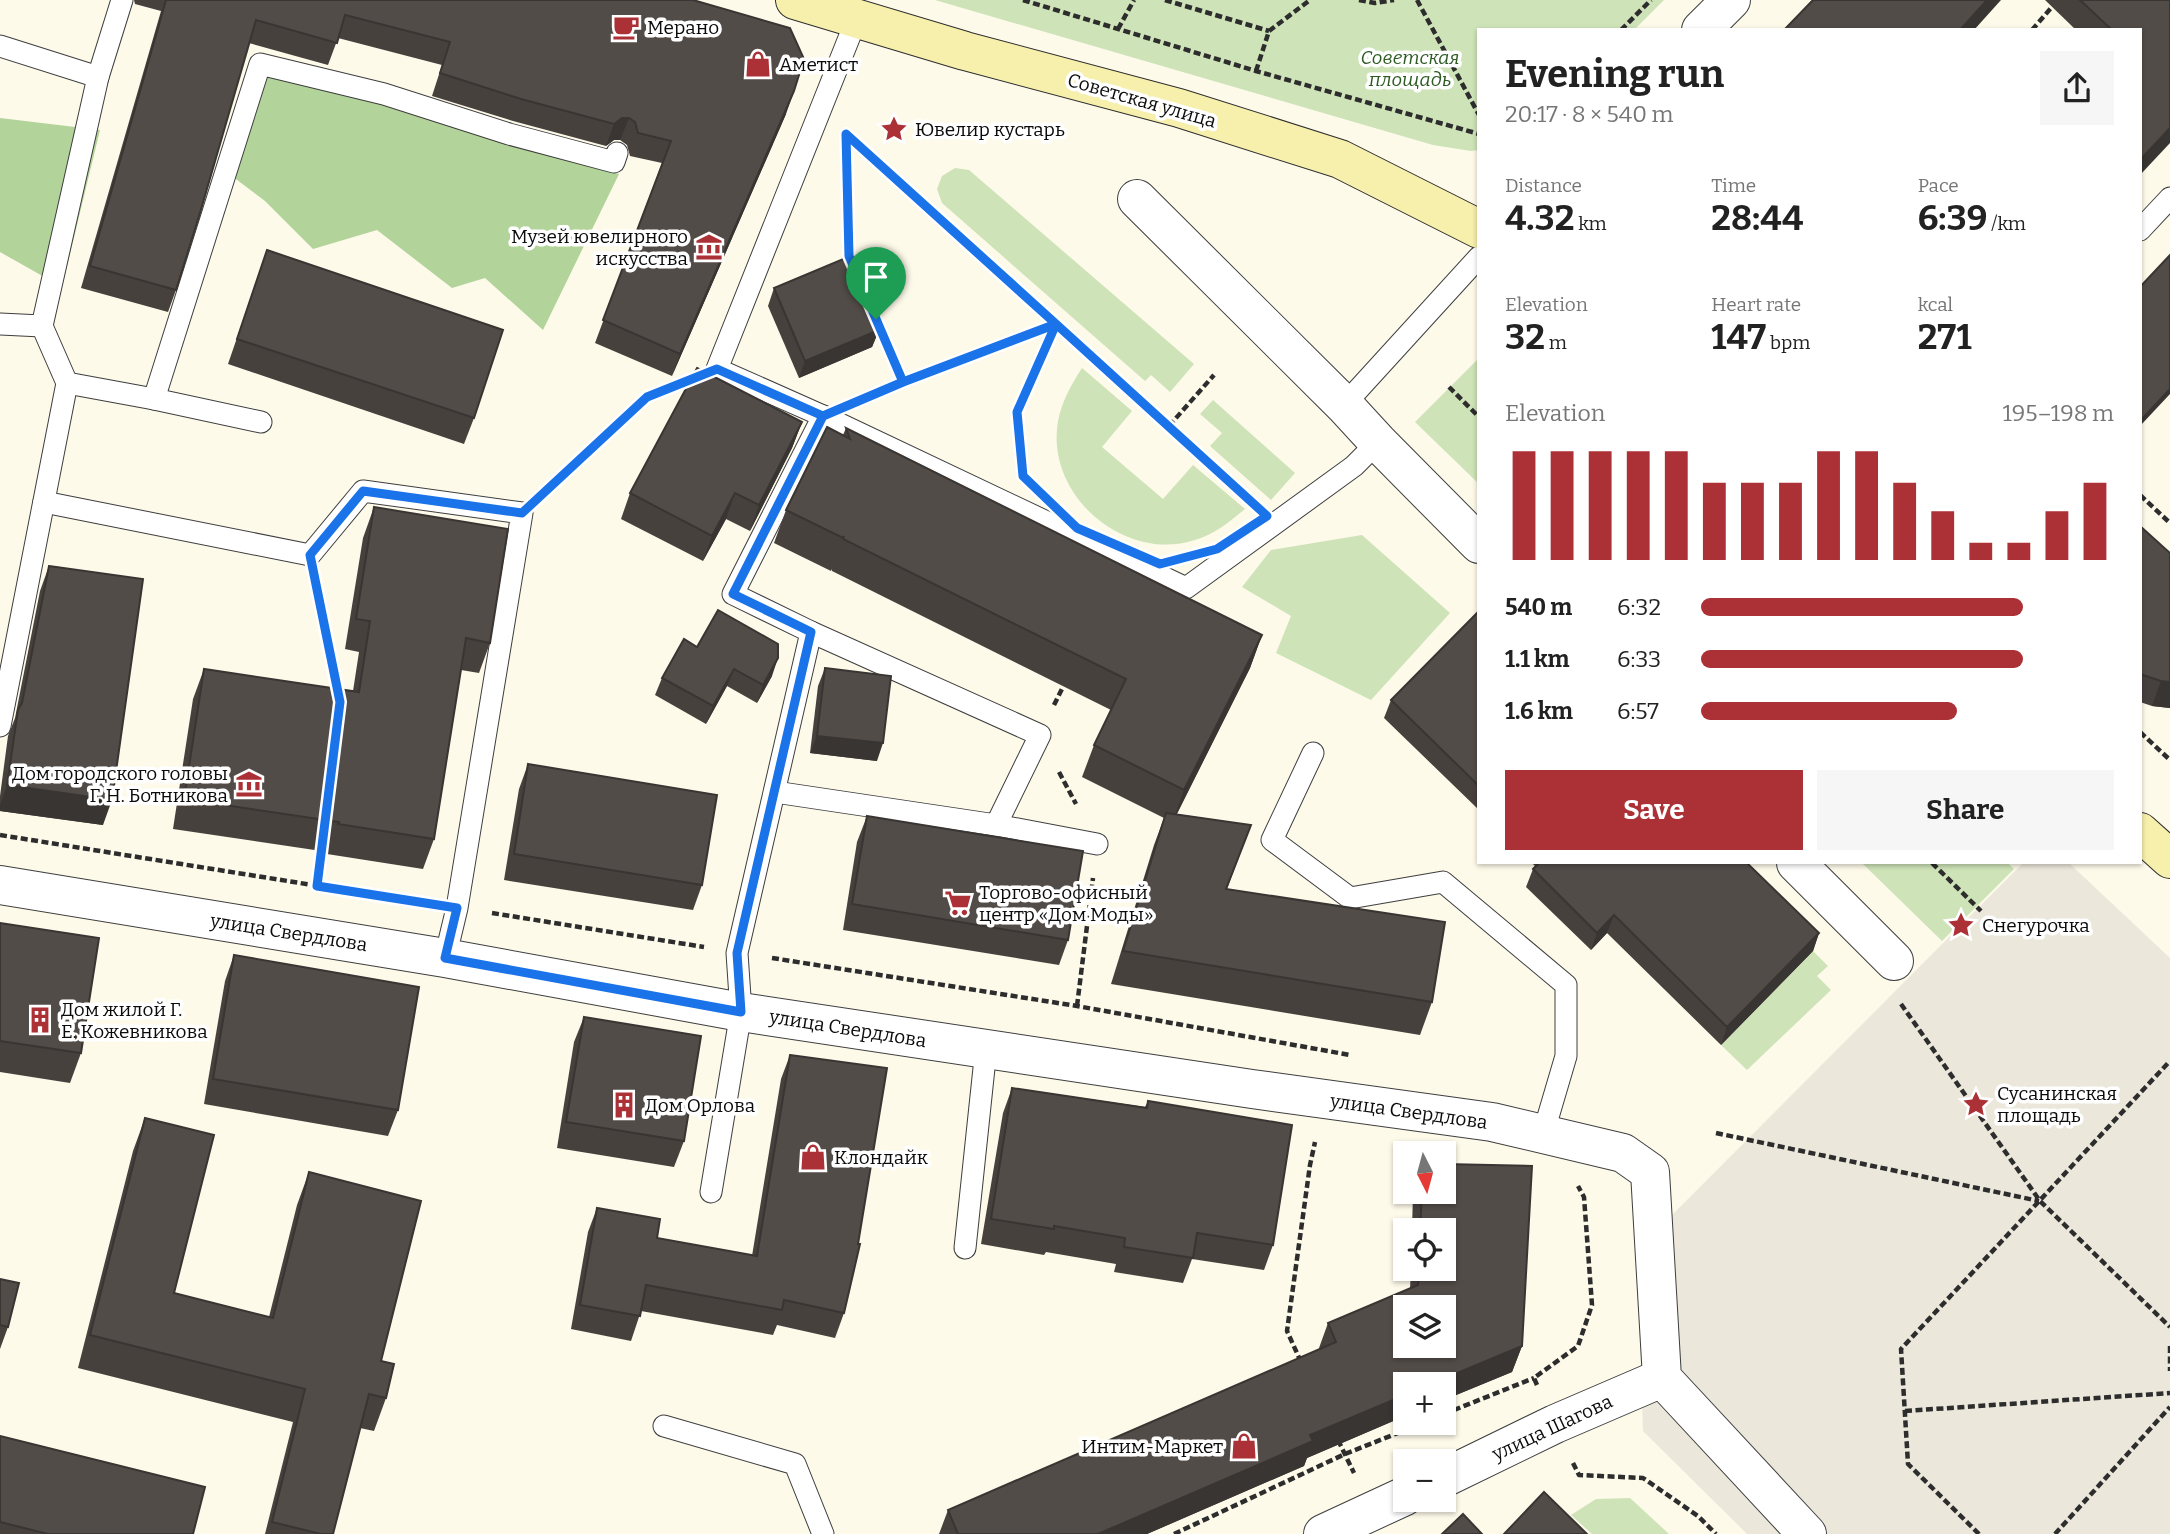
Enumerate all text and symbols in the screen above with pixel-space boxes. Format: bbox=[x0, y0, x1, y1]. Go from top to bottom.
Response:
cafe icon: Мерано bbox=[611, 12, 641, 42]
place label: Мерано bbox=[647, 16, 719, 39]
park label: Советская площадь bbox=[1361, 46, 1459, 91]
shop icon: Аметист bbox=[743, 49, 773, 79]
text: Evening run bbox=[1505, 51, 1724, 97]
button: share bbox=[2040, 51, 2114, 125]
place label: Аметист bbox=[779, 53, 858, 76]
street label: Советская улица bbox=[1065, 68, 1220, 133]
text: 20:17 · 8 × 540 m bbox=[1505, 100, 1673, 128]
place icon: Ювелир кустарь bbox=[879, 114, 909, 144]
place label: Ювелир кустарь bbox=[915, 118, 1065, 141]
text: Distance bbox=[1505, 174, 1582, 197]
text: Time bbox=[1711, 174, 1756, 197]
text: Pace bbox=[1918, 174, 1959, 197]
text: 4.32 bbox=[1505, 197, 1574, 239]
text: 28:44 bbox=[1711, 197, 1803, 239]
text: 6:39 bbox=[1918, 197, 1987, 239]
text: km bbox=[1574, 212, 1607, 235]
text: /km bbox=[1987, 212, 2026, 235]
place label: Музей ювелирного искусства bbox=[511, 225, 689, 270]
museum icon: Музей ювелирного искусства bbox=[694, 232, 724, 262]
pin bbox=[846, 247, 906, 319]
icon: arrive bbox=[857, 258, 895, 296]
text: Elevation bbox=[1505, 293, 1588, 316]
text: Heart rate bbox=[1711, 293, 1801, 316]
text: kcal bbox=[1918, 293, 1953, 316]
text: 32 bbox=[1505, 316, 1545, 358]
text: 147 bbox=[1711, 316, 1766, 358]
text: 271 bbox=[1918, 316, 1972, 358]
text: m bbox=[1545, 331, 1567, 354]
text: bpm bbox=[1766, 331, 1810, 354]
text: Elevation bbox=[1505, 399, 1605, 427]
text: 195–198 m bbox=[2003, 399, 2114, 427]
text: 540 m bbox=[1505, 593, 1572, 621]
text: 6:32 bbox=[1617, 593, 1661, 621]
text: 1.1 km bbox=[1505, 645, 1569, 673]
text: 6:33 bbox=[1617, 645, 1661, 673]
text: 1.6 km bbox=[1505, 697, 1573, 725]
text: 6:57 bbox=[1617, 697, 1659, 725]
place label: Дом городского головы Г. Н. Ботникова bbox=[12, 762, 229, 807]
museum icon: Дом городского головы Г. Н. Ботникова bbox=[234, 769, 264, 799]
button: Save bbox=[1505, 770, 1803, 850]
button: Share bbox=[1817, 770, 2114, 850]
place label: Торгово-офисный центр «Дом Моды» bbox=[979, 881, 1153, 926]
supermarket icon: Торгово-офисный центр «Дом Моды» bbox=[943, 888, 973, 918]
street label: улица Свердлова bbox=[208, 909, 370, 956]
place icon: Снегурочка bbox=[1946, 910, 1976, 940]
place label: Снегурочка bbox=[1982, 914, 2090, 937]
place label: Дом жилой Г. Е. Кожевникова bbox=[61, 998, 208, 1043]
building icon: Дом жилой Г. Е. Кожевникова bbox=[25, 1005, 55, 1035]
street label: улица Свердлова bbox=[767, 1005, 929, 1052]
place label: Сусанинская площадь bbox=[1997, 1082, 2117, 1127]
street label: улица Свердлова bbox=[1328, 1089, 1490, 1134]
place icon: Сусанинская площадь bbox=[1961, 1089, 1991, 1119]
building icon: Дом Орлова bbox=[609, 1090, 639, 1120]
place label: Дом Орлова bbox=[645, 1094, 756, 1117]
north arrow bbox=[1393, 1141, 1456, 1204]
map controls bbox=[1393, 1141, 1456, 1512]
shop icon: Клондайк bbox=[798, 1142, 828, 1172]
place label: Клондайк bbox=[834, 1146, 929, 1169]
button: locate bbox=[1393, 1218, 1456, 1281]
button: layers bbox=[1393, 1295, 1456, 1358]
button: + bbox=[1393, 1372, 1456, 1435]
street label: улица Шагова bbox=[1488, 1389, 1617, 1466]
shop icon: Интим-Маркет bbox=[1229, 1431, 1259, 1461]
place label: Интим-Маркет bbox=[1081, 1435, 1223, 1458]
button: − bbox=[1393, 1449, 1456, 1512]

